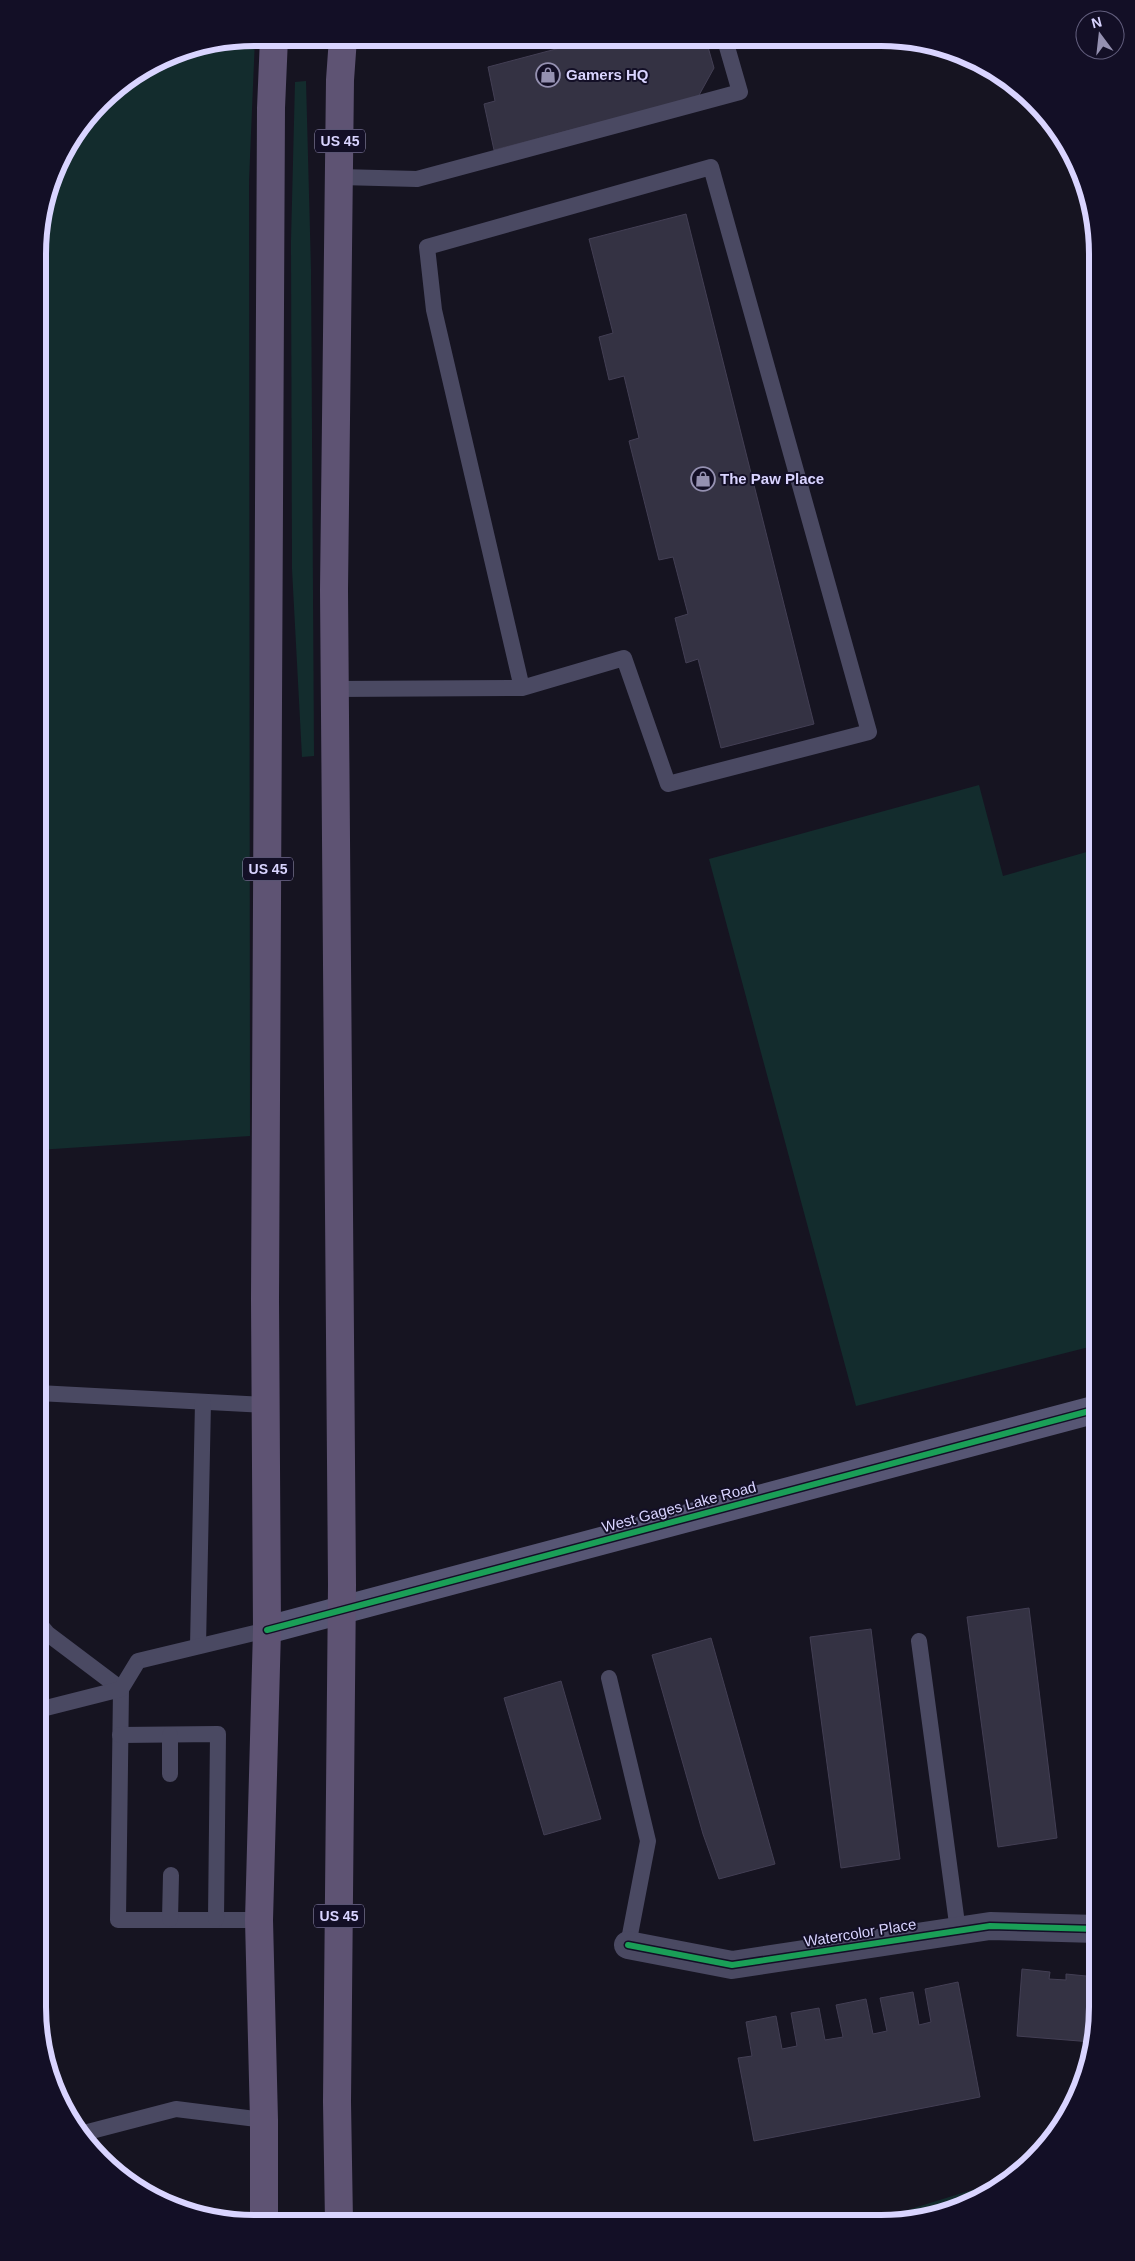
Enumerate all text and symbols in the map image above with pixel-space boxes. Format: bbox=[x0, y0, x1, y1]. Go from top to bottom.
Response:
north arrow bbox=[1075, 10, 1125, 60]
text: N bbox=[1090, 13, 1104, 31]
shop icon: Gamers HQ bbox=[535, 62, 561, 88]
place label: Gamers HQ bbox=[566, 66, 649, 83]
road number: US 45 bbox=[315, 130, 365, 152]
shop icon: The Paw Place bbox=[690, 466, 716, 492]
place label: The Paw Place bbox=[720, 470, 824, 487]
road number: US 45 bbox=[243, 858, 293, 881]
street label: West Gages Lake Road bbox=[600, 1478, 758, 1535]
road number: US 45 bbox=[314, 1904, 364, 1928]
street label: Watercolor Place bbox=[802, 1915, 917, 1950]

